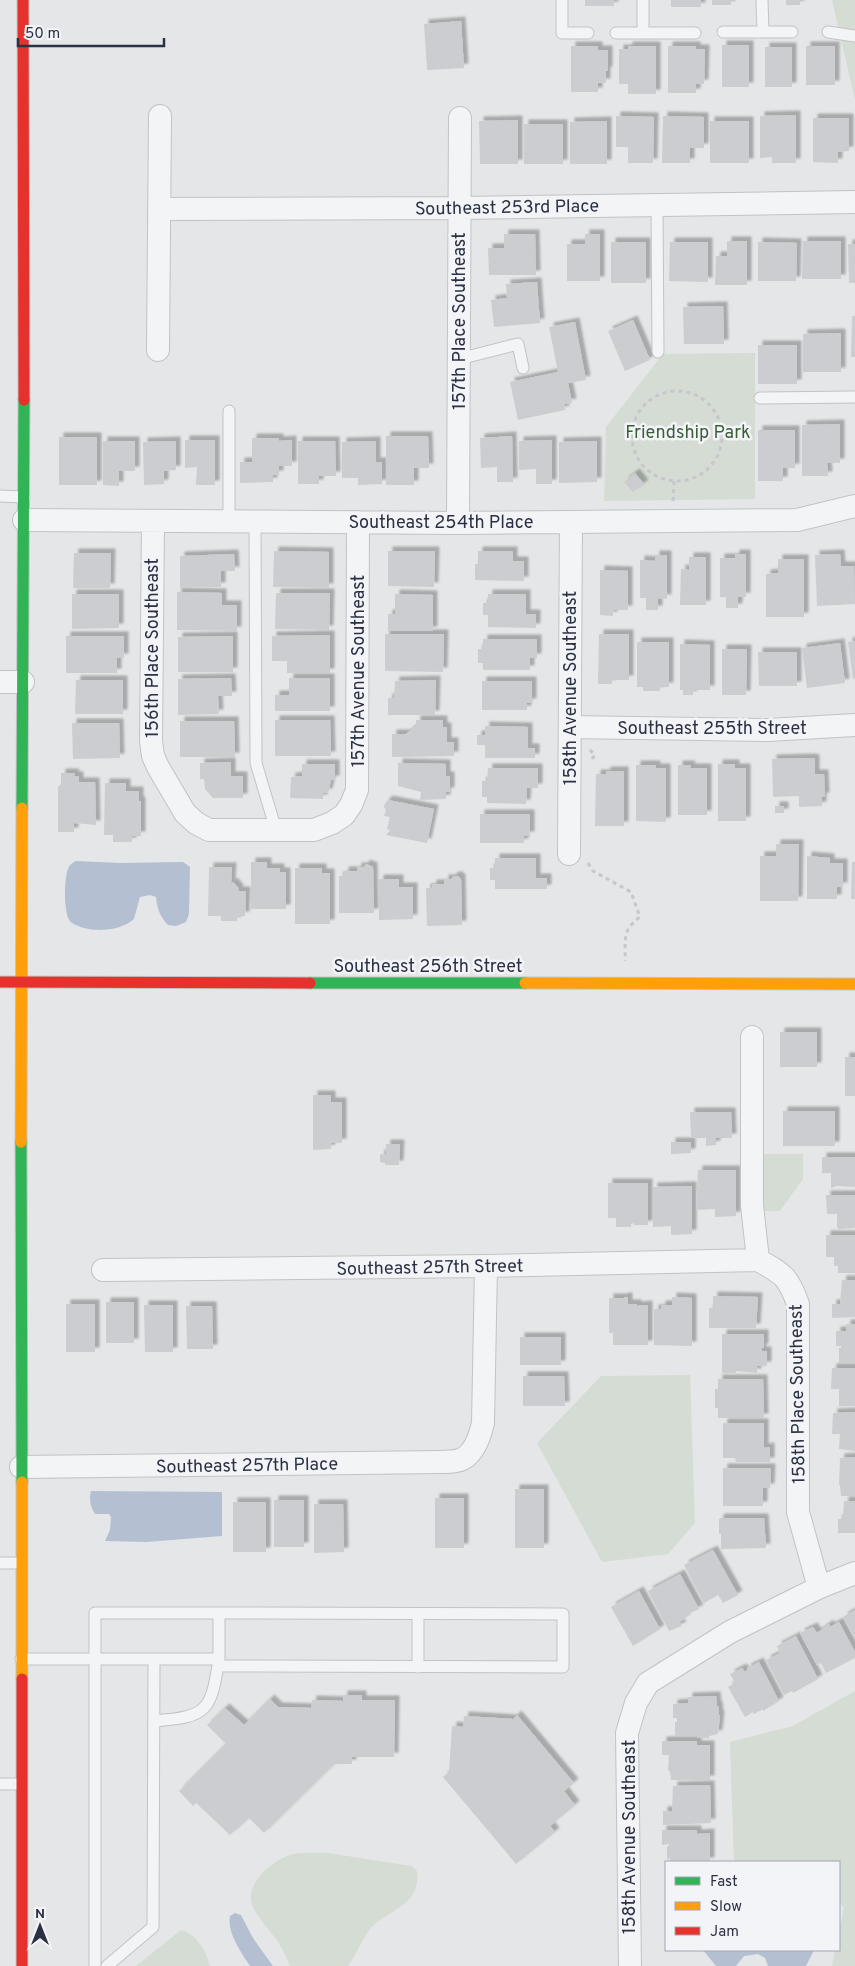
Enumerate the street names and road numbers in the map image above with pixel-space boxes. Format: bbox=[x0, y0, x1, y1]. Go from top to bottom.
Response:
street label: Southeast 253rd Place bbox=[415, 195, 599, 222]
street label: 157th Place Southeast bbox=[449, 232, 472, 410]
street label: Southeast 254th Place bbox=[348, 512, 534, 535]
street label: 156th Place Southeast bbox=[142, 558, 165, 738]
street label: 157th Avenue Southeast bbox=[348, 575, 371, 767]
street label: 158th Avenue Southeast bbox=[560, 591, 583, 785]
street label: Southeast 255th Street bbox=[617, 718, 807, 741]
street label: Southeast 256th Street bbox=[333, 956, 523, 979]
street label: Southeast 257th Street bbox=[336, 1255, 524, 1282]
street label: 158th Place Southeast bbox=[785, 1304, 812, 1484]
street label: Southeast 257th Place bbox=[156, 1453, 338, 1480]
street label: 158th Avenue Southeast bbox=[619, 1740, 642, 1934]

